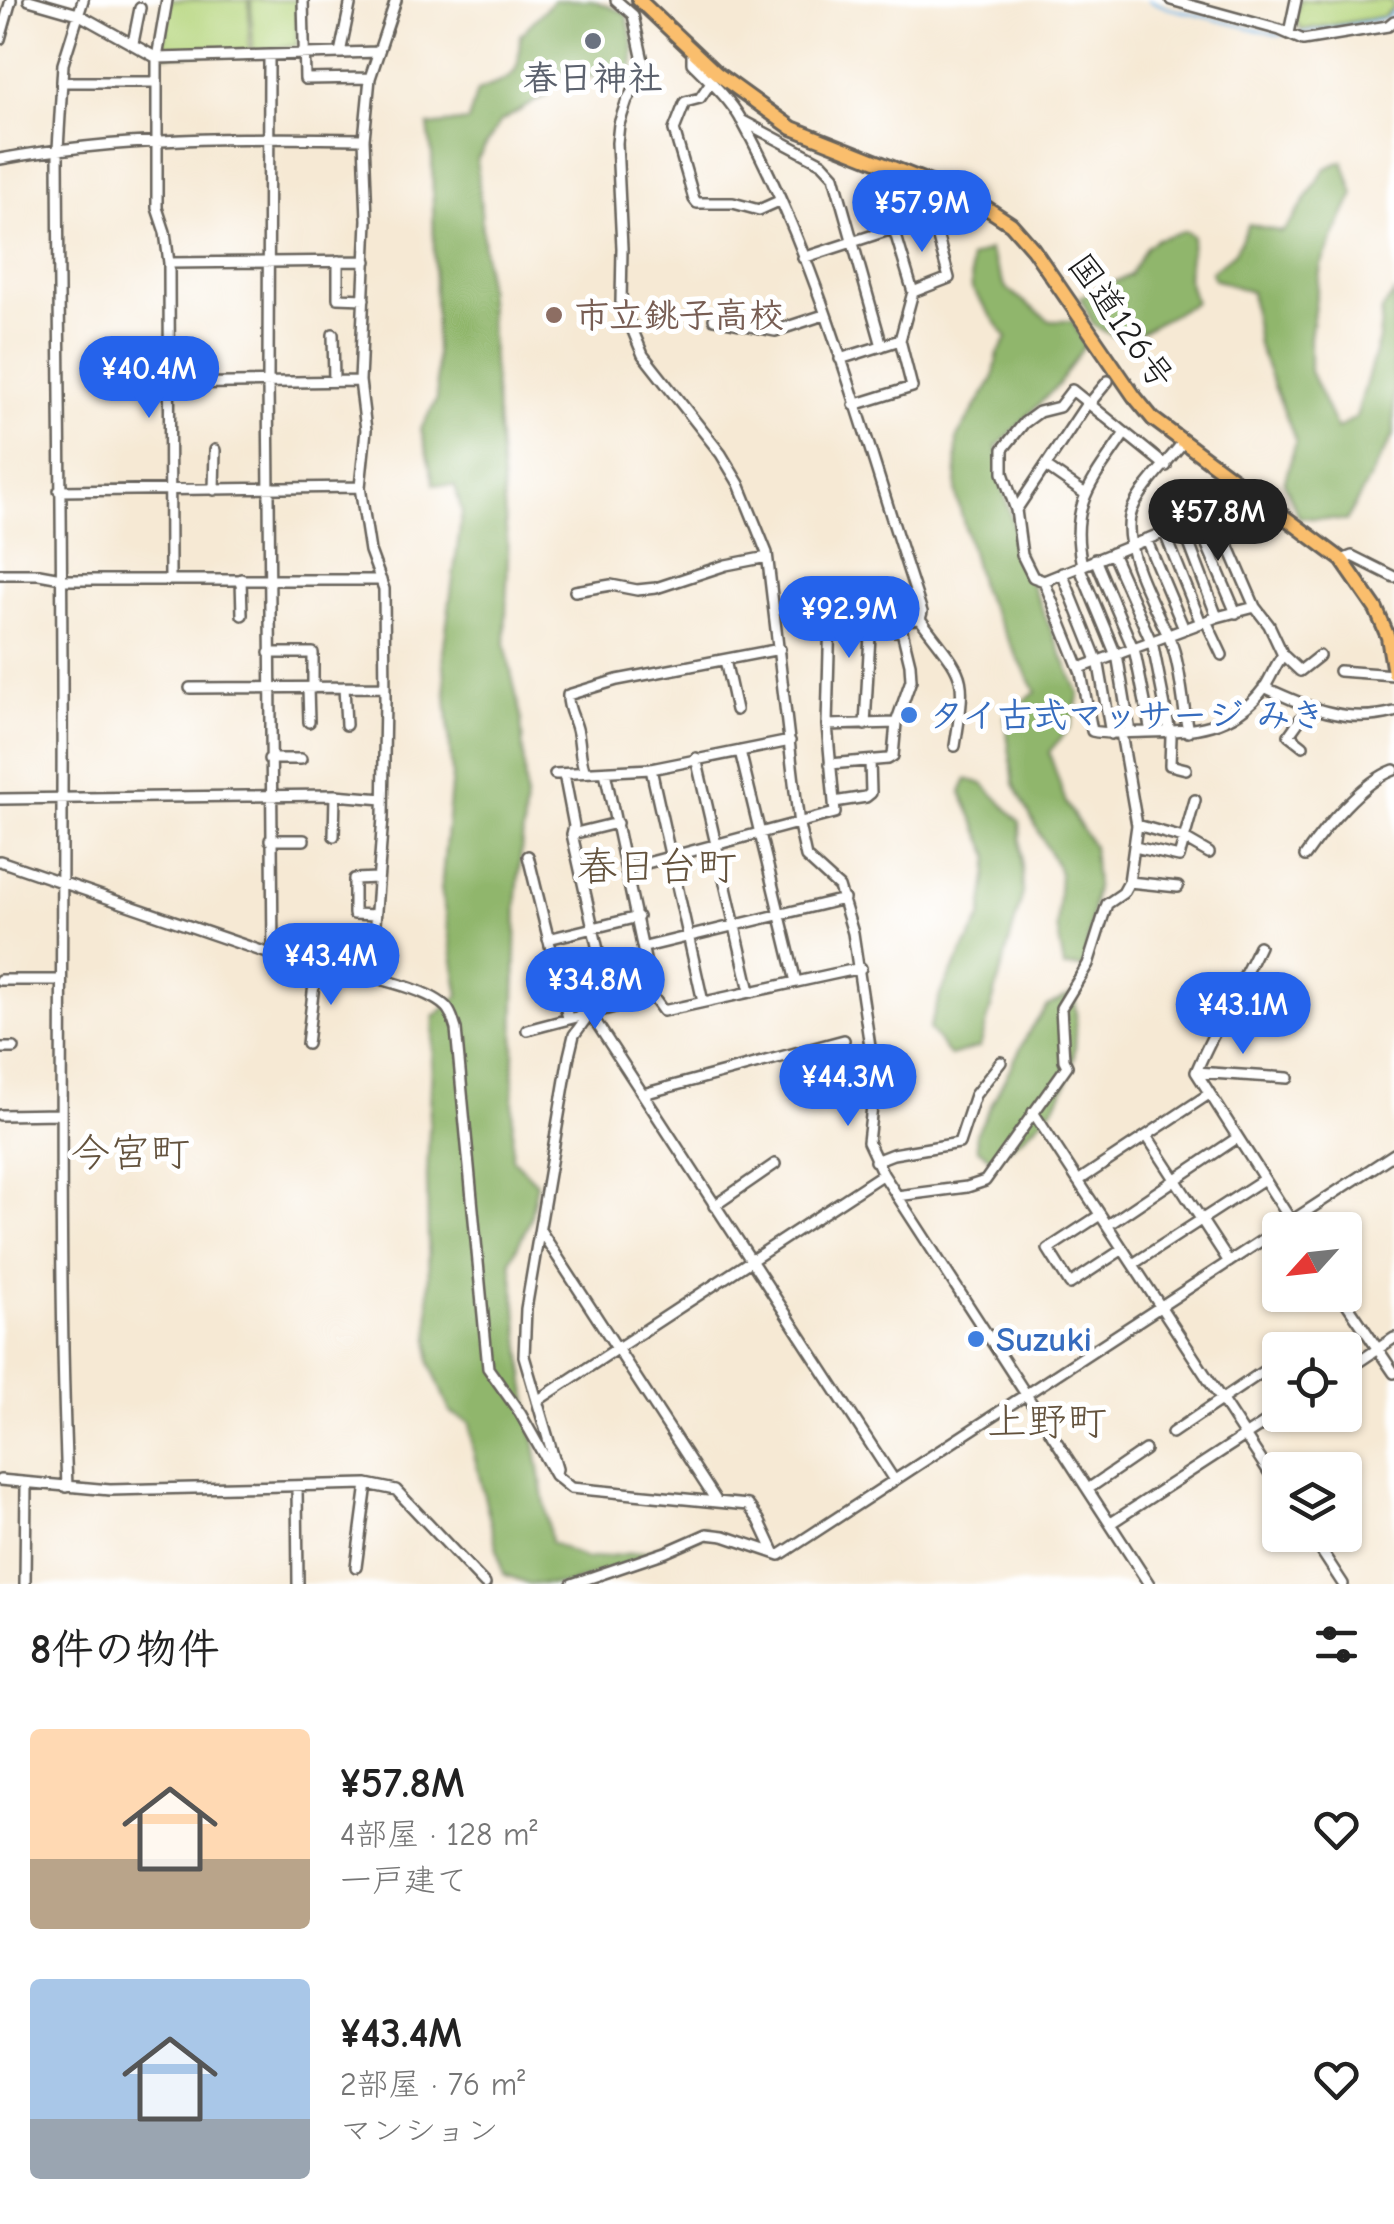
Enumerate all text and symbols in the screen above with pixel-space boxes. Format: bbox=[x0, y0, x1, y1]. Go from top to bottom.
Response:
marker: 春日神社 bbox=[582, 30, 604, 52]
place label: 春日神社 bbox=[523, 58, 663, 99]
pin: ¥57.9M bbox=[841, 170, 1003, 255]
text: ¥57.9M bbox=[874, 184, 970, 221]
street label: 国道126号 bbox=[1059, 245, 1183, 397]
place label: 市立銚子高校 bbox=[574, 295, 784, 336]
marker: 市立銚子高校 bbox=[543, 304, 565, 326]
pin: ¥40.4M bbox=[68, 336, 230, 421]
text: ¥40.4M bbox=[101, 350, 197, 387]
pin: ¥57.8M bbox=[1137, 479, 1299, 564]
text: ¥57.8M bbox=[1170, 493, 1266, 530]
pin: ¥92.9M bbox=[768, 576, 930, 661]
text: ¥92.9M bbox=[801, 590, 897, 627]
place label: タイ古式マッサージ みき bbox=[929, 695, 1326, 736]
marker: タイ古式マッサージ みき bbox=[898, 704, 920, 726]
district label: 春日台町 bbox=[577, 844, 737, 890]
pin: ¥43.4M bbox=[250, 923, 412, 1008]
text: ¥43.4M bbox=[284, 937, 378, 974]
pin: ¥34.8M bbox=[514, 947, 676, 1032]
text: ¥34.8M bbox=[548, 961, 642, 998]
pin: ¥43.1M bbox=[1162, 972, 1324, 1057]
text: ¥43.1M bbox=[1198, 986, 1288, 1023]
pin: ¥44.3M bbox=[767, 1044, 929, 1129]
text: ¥44.3M bbox=[801, 1058, 895, 1095]
district label: 今宮町 bbox=[70, 1130, 190, 1176]
north arrow bbox=[1262, 1212, 1362, 1312]
map controls bbox=[1262, 1212, 1362, 1552]
place label: Suzuki bbox=[996, 1319, 1092, 1360]
marker: Suzuki bbox=[965, 1328, 987, 1350]
button: locate bbox=[1262, 1332, 1362, 1432]
district label: 上野町 bbox=[987, 1399, 1107, 1445]
button: layers bbox=[1262, 1452, 1362, 1552]
icon: filters bbox=[1309, 1617, 1364, 1672]
text: 8件の物件 bbox=[30, 1625, 220, 1674]
text: ¥57.8M bbox=[340, 1759, 465, 1808]
icon: home bbox=[110, 1769, 230, 1889]
icon: heart bbox=[1309, 1802, 1364, 1857]
text: 4部屋 · 128 m² bbox=[340, 1816, 538, 1853]
text: 一戸建て bbox=[340, 1862, 468, 1899]
text: ¥43.4M bbox=[340, 2009, 462, 2058]
icon: home bbox=[110, 2019, 230, 2139]
icon: heart bbox=[1309, 2052, 1364, 2107]
text: 2部屋 · 76 m² bbox=[340, 2066, 525, 2103]
text: マンション bbox=[340, 2112, 499, 2149]

